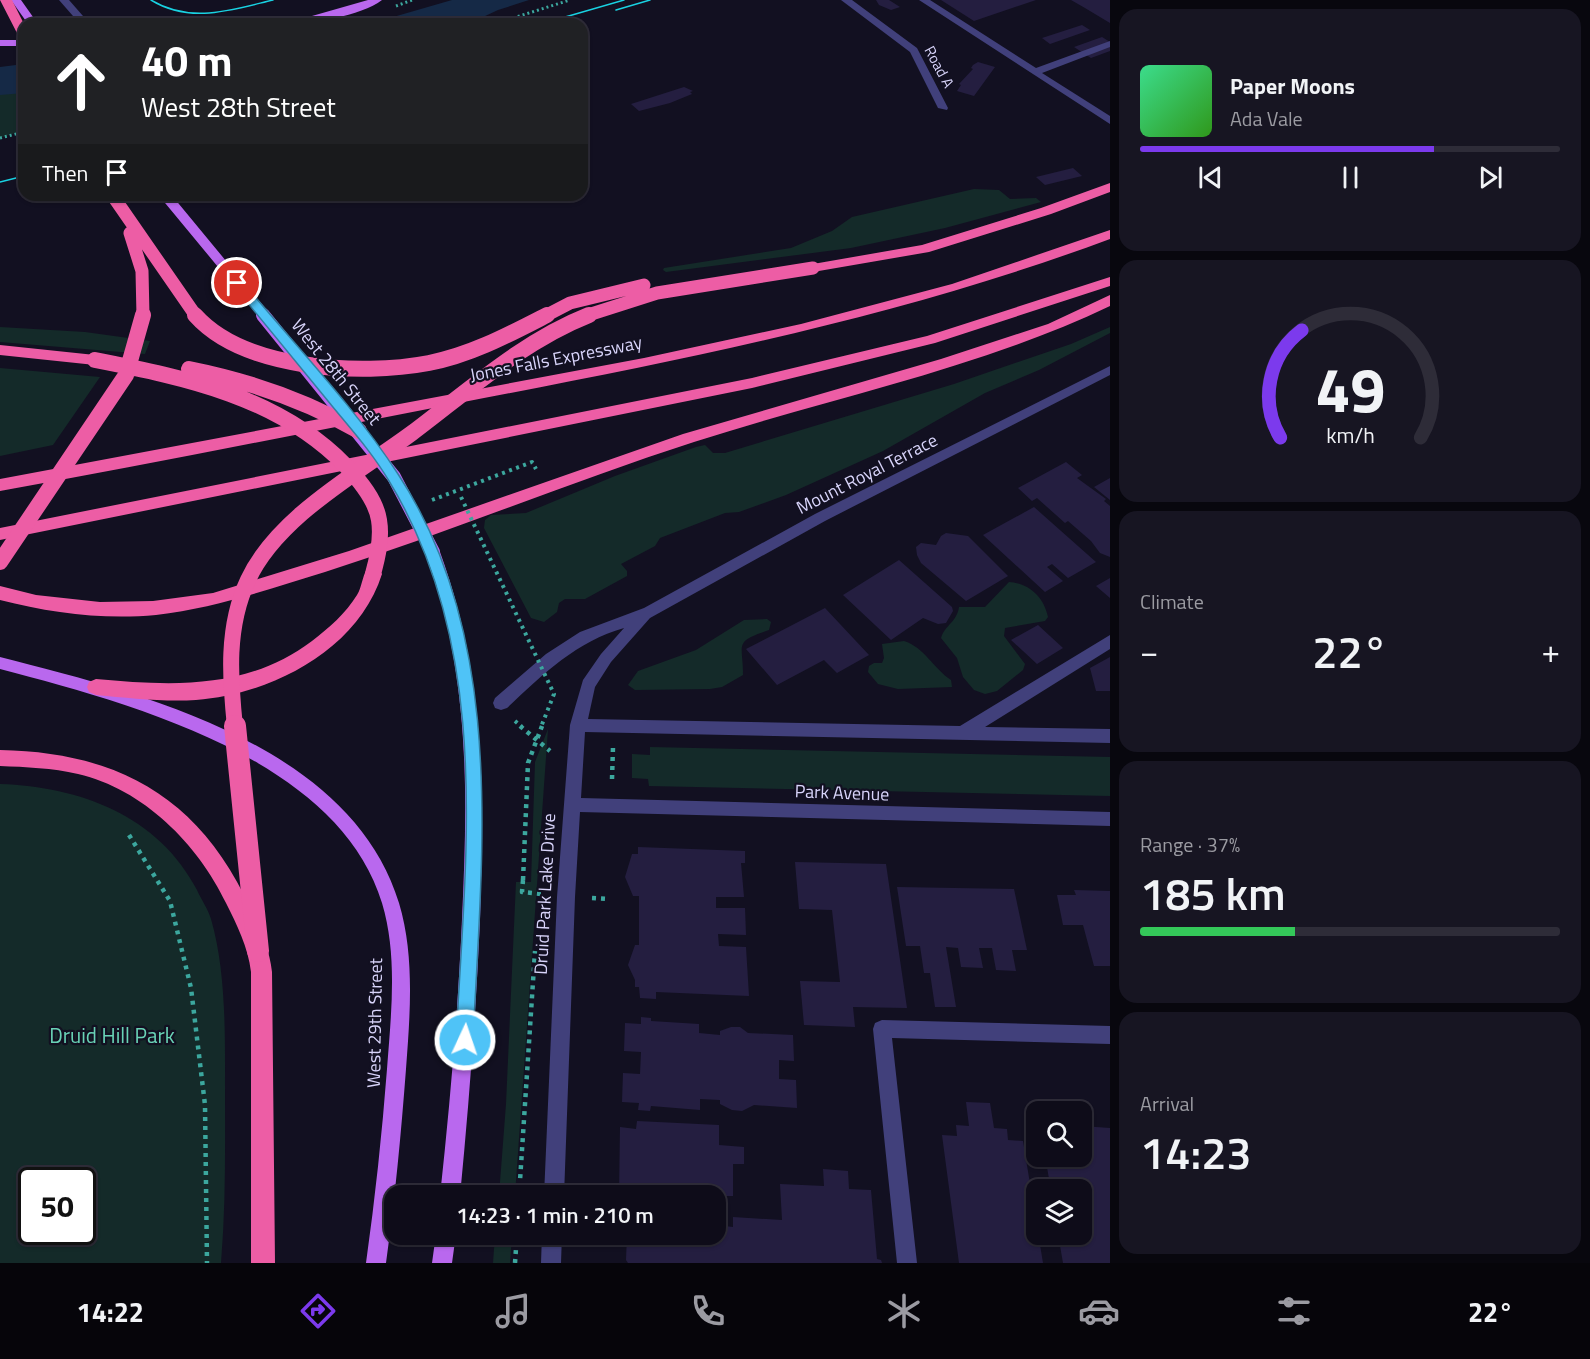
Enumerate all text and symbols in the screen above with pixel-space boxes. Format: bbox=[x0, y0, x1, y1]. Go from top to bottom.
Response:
text: 40 m bbox=[141, 28, 233, 92]
icon: ahead bbox=[42, 42, 120, 120]
street label: Road A bbox=[919, 42, 960, 92]
text: Paper Moons bbox=[1230, 69, 1355, 103]
text: West 28th Street bbox=[141, 86, 336, 127]
text: Ada Vale bbox=[1230, 103, 1303, 134]
text: Then bbox=[42, 156, 88, 190]
icon: arrive bbox=[100, 156, 133, 189]
icon: previous bbox=[1194, 161, 1227, 194]
icon: pause bbox=[1334, 161, 1367, 194]
icon: next bbox=[1474, 161, 1507, 194]
pin bbox=[211, 257, 262, 308]
icon: arrive bbox=[220, 266, 253, 299]
street label: West 28th Street bbox=[285, 313, 388, 431]
street label: Jones Falls Expressway bbox=[467, 329, 645, 388]
text: 49 bbox=[1315, 341, 1385, 436]
text: km/h bbox=[1326, 419, 1374, 451]
street label: Mount Royal Terrace bbox=[792, 426, 942, 521]
text: Climate bbox=[1140, 586, 1204, 617]
text: 22° bbox=[1312, 617, 1388, 685]
text: − bbox=[1140, 626, 1158, 676]
text: + bbox=[1542, 626, 1560, 676]
street label: Park Avenue bbox=[794, 777, 890, 808]
street label: Druid Park Lake Drive bbox=[527, 813, 562, 975]
text: Range · 37% bbox=[1140, 829, 1240, 860]
text: 185 km bbox=[1140, 859, 1286, 927]
street label: West 29th Street bbox=[360, 957, 389, 1088]
position arrow bbox=[433, 1008, 497, 1072]
park label: Druid Hill Park bbox=[49, 1019, 175, 1051]
text: Arrival bbox=[1140, 1088, 1194, 1119]
map controls bbox=[1026, 1101, 1092, 1245]
button: search bbox=[1026, 1101, 1092, 1167]
text: 14:23 bbox=[1140, 1118, 1252, 1186]
speed limit sign: 50 bbox=[18, 1167, 96, 1245]
button: layers bbox=[1026, 1179, 1092, 1245]
text: 14:23 · 1 min · 210 m bbox=[456, 1198, 654, 1232]
icon: directions bbox=[297, 1290, 339, 1332]
icon: music bbox=[492, 1290, 534, 1332]
icon: phone bbox=[687, 1290, 729, 1332]
icon: climate bbox=[883, 1290, 925, 1332]
icon: car bbox=[1078, 1290, 1120, 1332]
icon: filters bbox=[1273, 1290, 1315, 1332]
text: 14:22 bbox=[77, 1291, 144, 1332]
text: 22° bbox=[1468, 1291, 1513, 1332]

